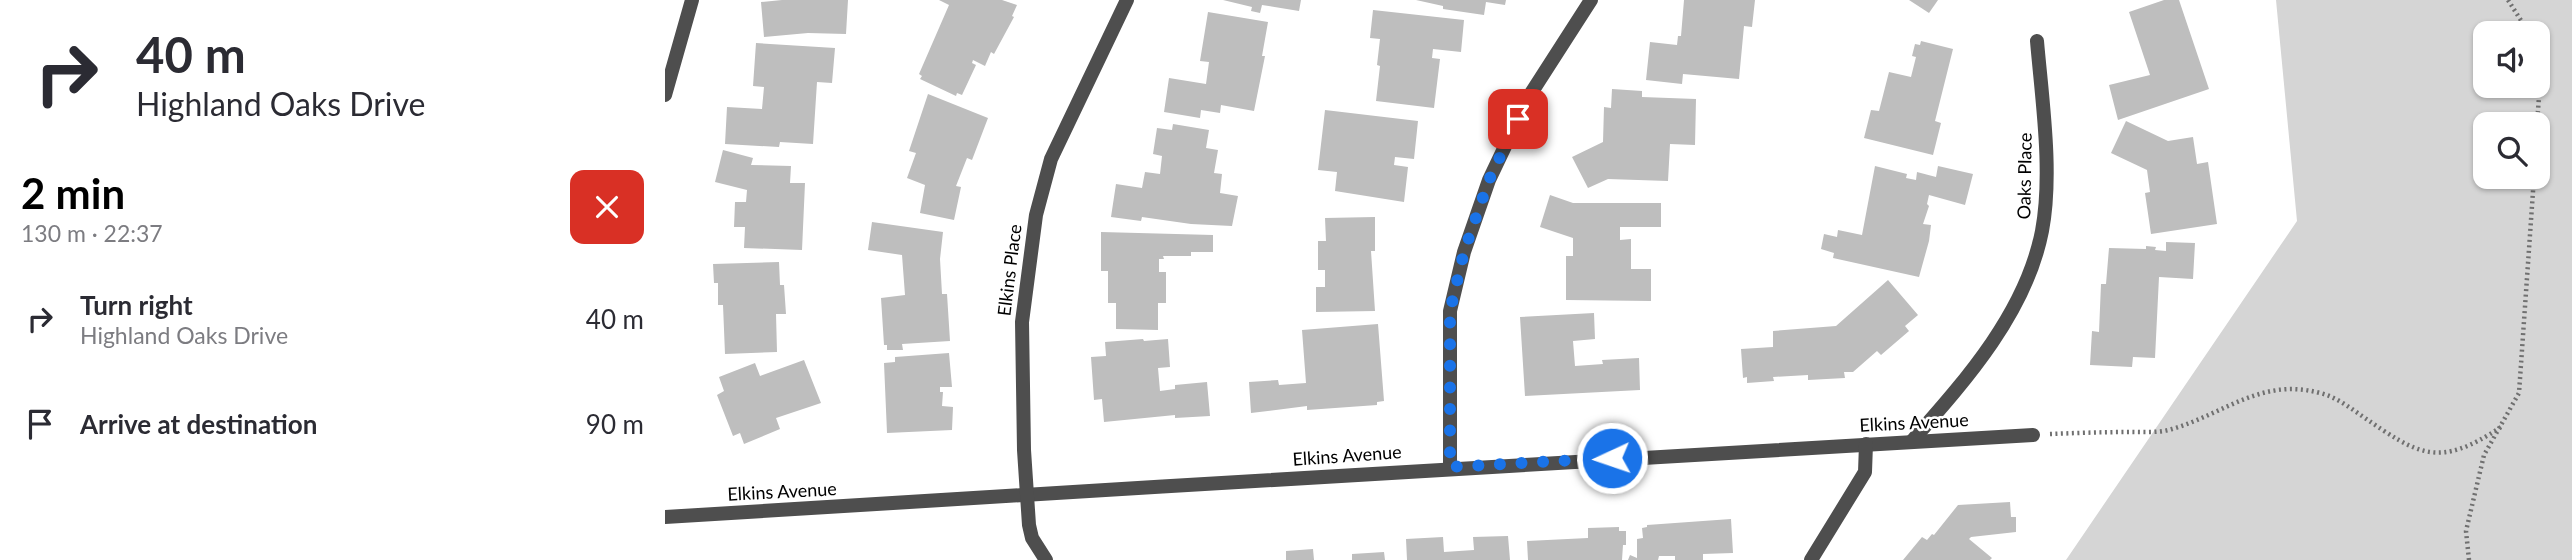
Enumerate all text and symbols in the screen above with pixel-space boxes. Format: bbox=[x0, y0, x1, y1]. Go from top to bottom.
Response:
map controls bbox=[2473, 21, 2550, 189]
button: sound bbox=[2473, 21, 2550, 98]
text: 40 m bbox=[136, 25, 246, 83]
icon: right bbox=[21, 28, 112, 119]
text: Highland Oaks Drive bbox=[136, 84, 426, 123]
pin bbox=[1488, 89, 1548, 149]
icon: arrive bbox=[1499, 100, 1537, 138]
button: search bbox=[2473, 112, 2550, 189]
street label: Oaks Place bbox=[2012, 133, 2036, 219]
text: 2 min bbox=[21, 168, 125, 218]
button: close bbox=[570, 170, 644, 244]
text: 130 m · 22:37 bbox=[21, 219, 163, 247]
street label: Elkins Place bbox=[992, 223, 1026, 317]
text: Turn right bbox=[80, 289, 193, 321]
icon: right bbox=[21, 300, 59, 338]
text: 40 m bbox=[586, 303, 644, 335]
text: Highland Oaks Drive bbox=[80, 321, 288, 349]
icon: arrive bbox=[21, 405, 59, 443]
text: Arrive at destination bbox=[80, 408, 317, 440]
text: 90 m bbox=[586, 408, 644, 440]
street label: Elkins Avenue bbox=[1859, 408, 1969, 436]
position arrow bbox=[1575, 421, 1649, 495]
street label: Elkins Avenue bbox=[1292, 440, 1402, 470]
street label: Elkins Avenue bbox=[727, 477, 837, 505]

